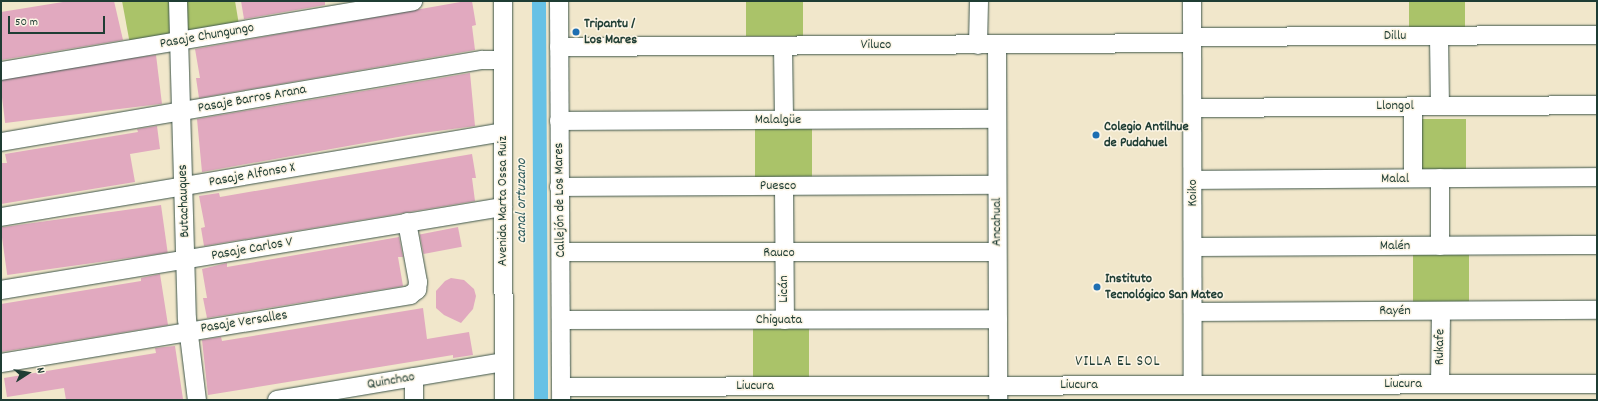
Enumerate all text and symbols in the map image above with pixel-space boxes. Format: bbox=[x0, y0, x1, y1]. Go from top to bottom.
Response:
scale bar bbox=[10, 8, 107, 34]
text: 50 m bbox=[15, 14, 38, 31]
place label: Tripantu / Los Mares bbox=[584, 16, 637, 48]
street label: Pasaje Chungungo bbox=[159, 19, 255, 53]
marker: Tripantu / Los Mares bbox=[571, 27, 581, 37]
street label: Dillu bbox=[1384, 28, 1406, 44]
street label: Viluco bbox=[861, 37, 891, 53]
street label: Pasaje Barros Arana bbox=[196, 81, 308, 117]
street label: Llongol bbox=[1376, 98, 1414, 114]
street label: Malalgüe bbox=[755, 112, 801, 128]
place label: Colegio Antilhue de Pudahuel bbox=[1104, 119, 1189, 152]
marker: Colegio Antilhue de Pudahuel bbox=[1091, 130, 1101, 140]
street label: Avenida Marta Ossa Ruiz bbox=[495, 136, 511, 266]
street label: Callejón de Los Mares bbox=[551, 142, 569, 258]
street label: Pasaje Alfonso X bbox=[208, 159, 296, 191]
water label: canal ortuzano bbox=[514, 159, 532, 243]
street label: Butachauques bbox=[174, 164, 194, 238]
street label: Malal bbox=[1381, 171, 1409, 187]
street label: Puesco bbox=[760, 178, 796, 194]
street label: Koiko bbox=[1185, 179, 1201, 207]
street label: Ancahual bbox=[989, 198, 1005, 246]
street label: Pasaje Carlos V bbox=[210, 234, 294, 264]
street label: Malén bbox=[1380, 238, 1410, 254]
street label: Rauco bbox=[763, 245, 795, 261]
place label: Instituto Tecnológico San Mateo bbox=[1105, 271, 1223, 304]
street label: Licán bbox=[776, 275, 792, 303]
marker: Instituto Tecnológico San Mateo bbox=[1092, 282, 1102, 292]
street label: Rayén bbox=[1379, 303, 1411, 319]
street label: Pasaje Versalles bbox=[199, 307, 289, 337]
street label: Chiguata bbox=[756, 312, 802, 328]
street label: Rukafe bbox=[1431, 329, 1449, 365]
north arrow bbox=[8, 353, 48, 393]
district label: VILLA EL SOL bbox=[1075, 354, 1161, 372]
text: N bbox=[31, 366, 48, 375]
street label: Quinchao bbox=[366, 369, 416, 393]
street label: Liucura bbox=[1384, 376, 1422, 392]
street label: Liucura bbox=[1060, 377, 1098, 393]
street label: Liucura bbox=[736, 378, 774, 394]

